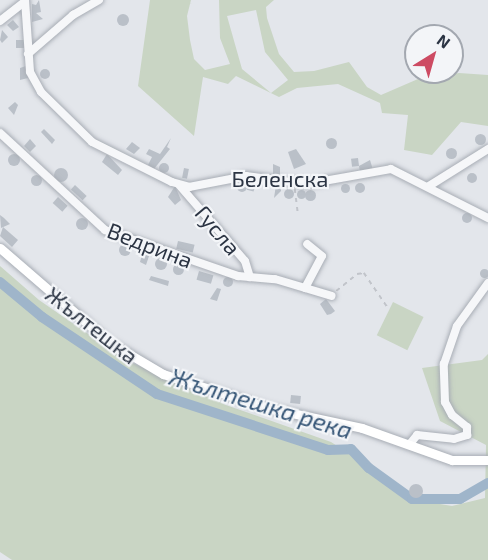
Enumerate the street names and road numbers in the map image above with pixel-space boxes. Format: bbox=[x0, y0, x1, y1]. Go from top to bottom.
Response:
street label: Беленска bbox=[232, 166, 328, 192]
street label: Гусла bbox=[190, 200, 246, 260]
street label: Ведрина bbox=[104, 217, 196, 273]
street label: Жълтешка bbox=[41, 281, 143, 369]

